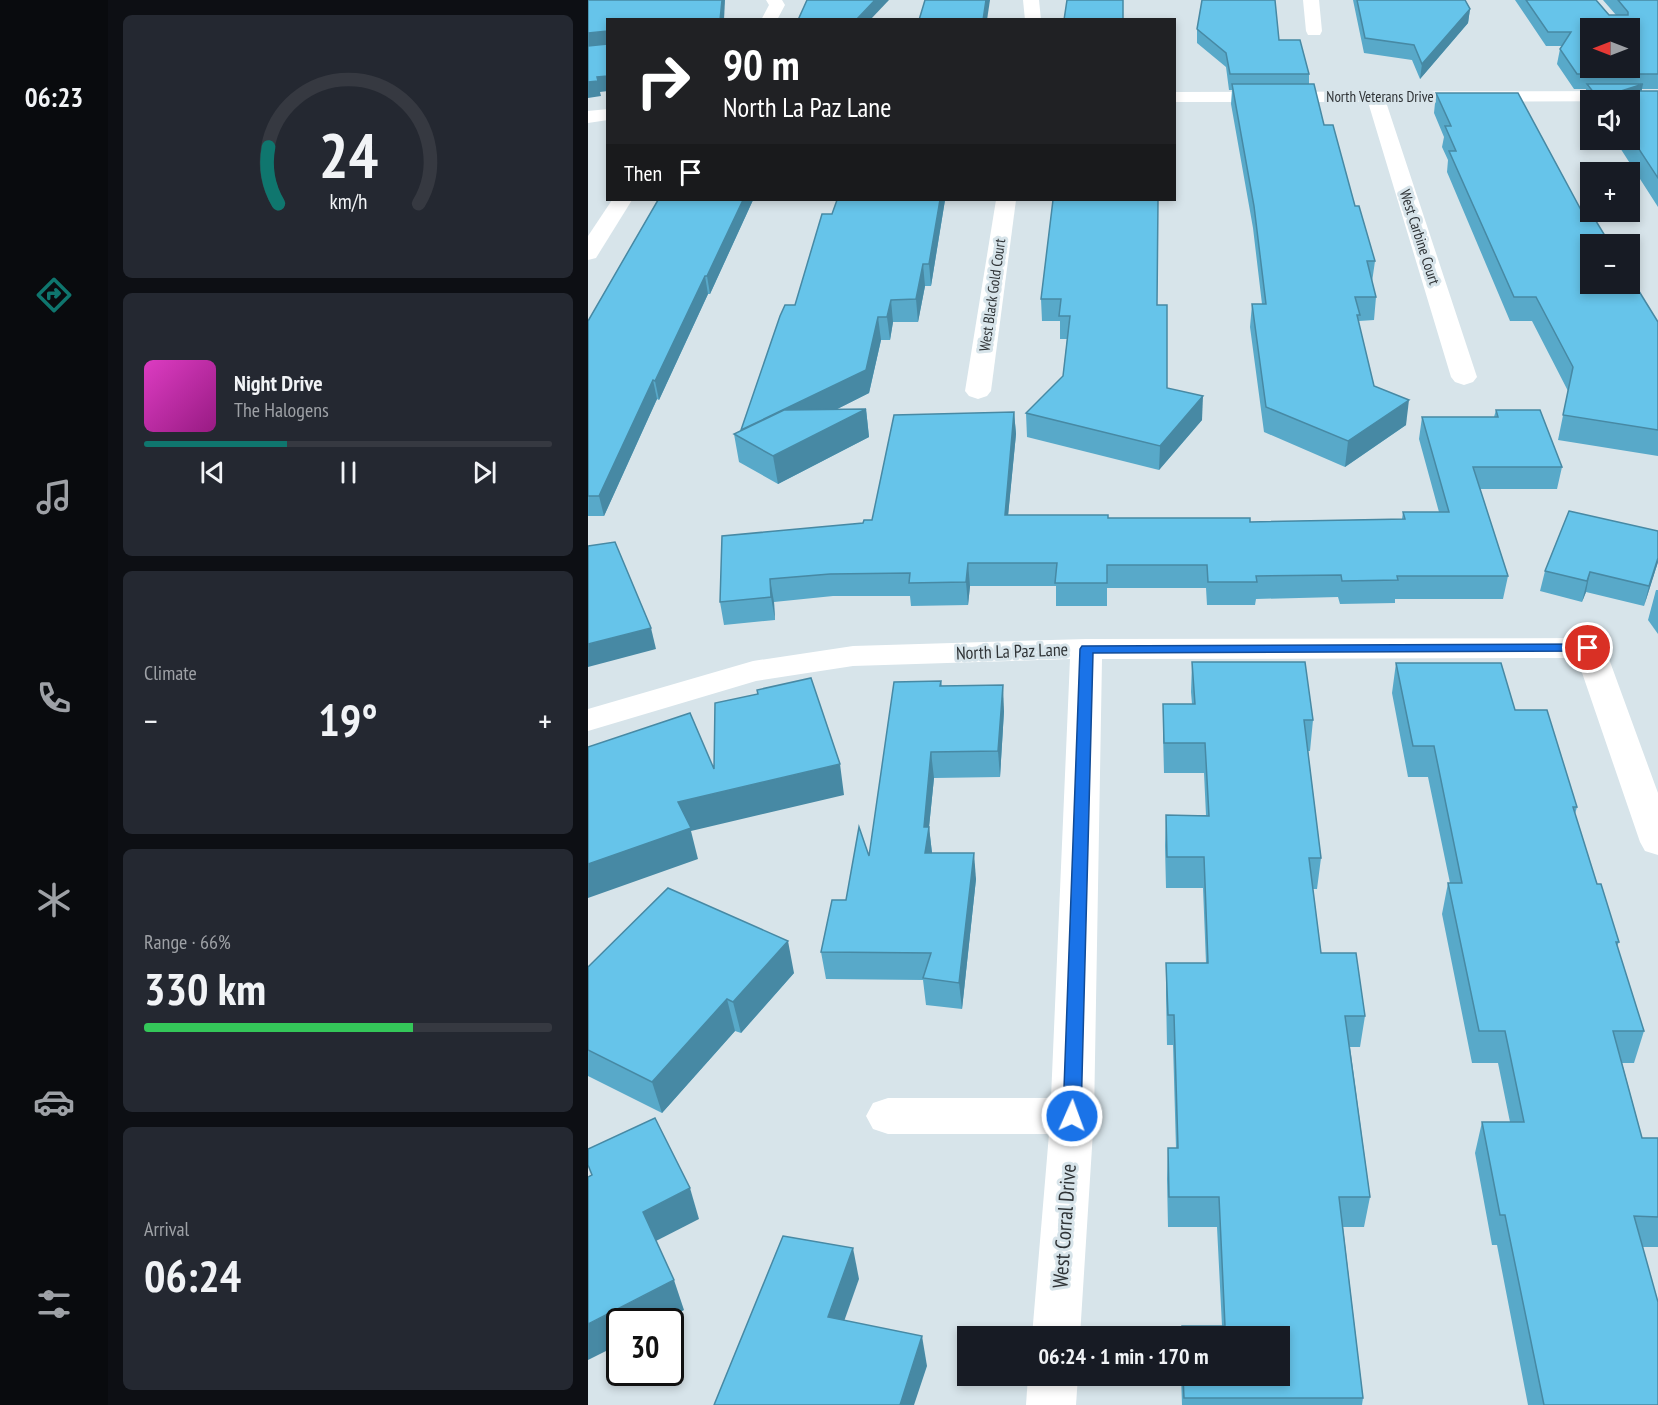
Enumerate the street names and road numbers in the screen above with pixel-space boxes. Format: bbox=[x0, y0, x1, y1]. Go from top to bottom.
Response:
street label: North Veterans Drive bbox=[1326, 87, 1434, 106]
street label: West Carbine Court bbox=[1396, 187, 1444, 287]
street label: West Black Gold Court bbox=[975, 237, 1009, 353]
street label: North La Paz Lane bbox=[956, 638, 1068, 664]
street label: West Corral Drive bbox=[1046, 1163, 1082, 1289]

